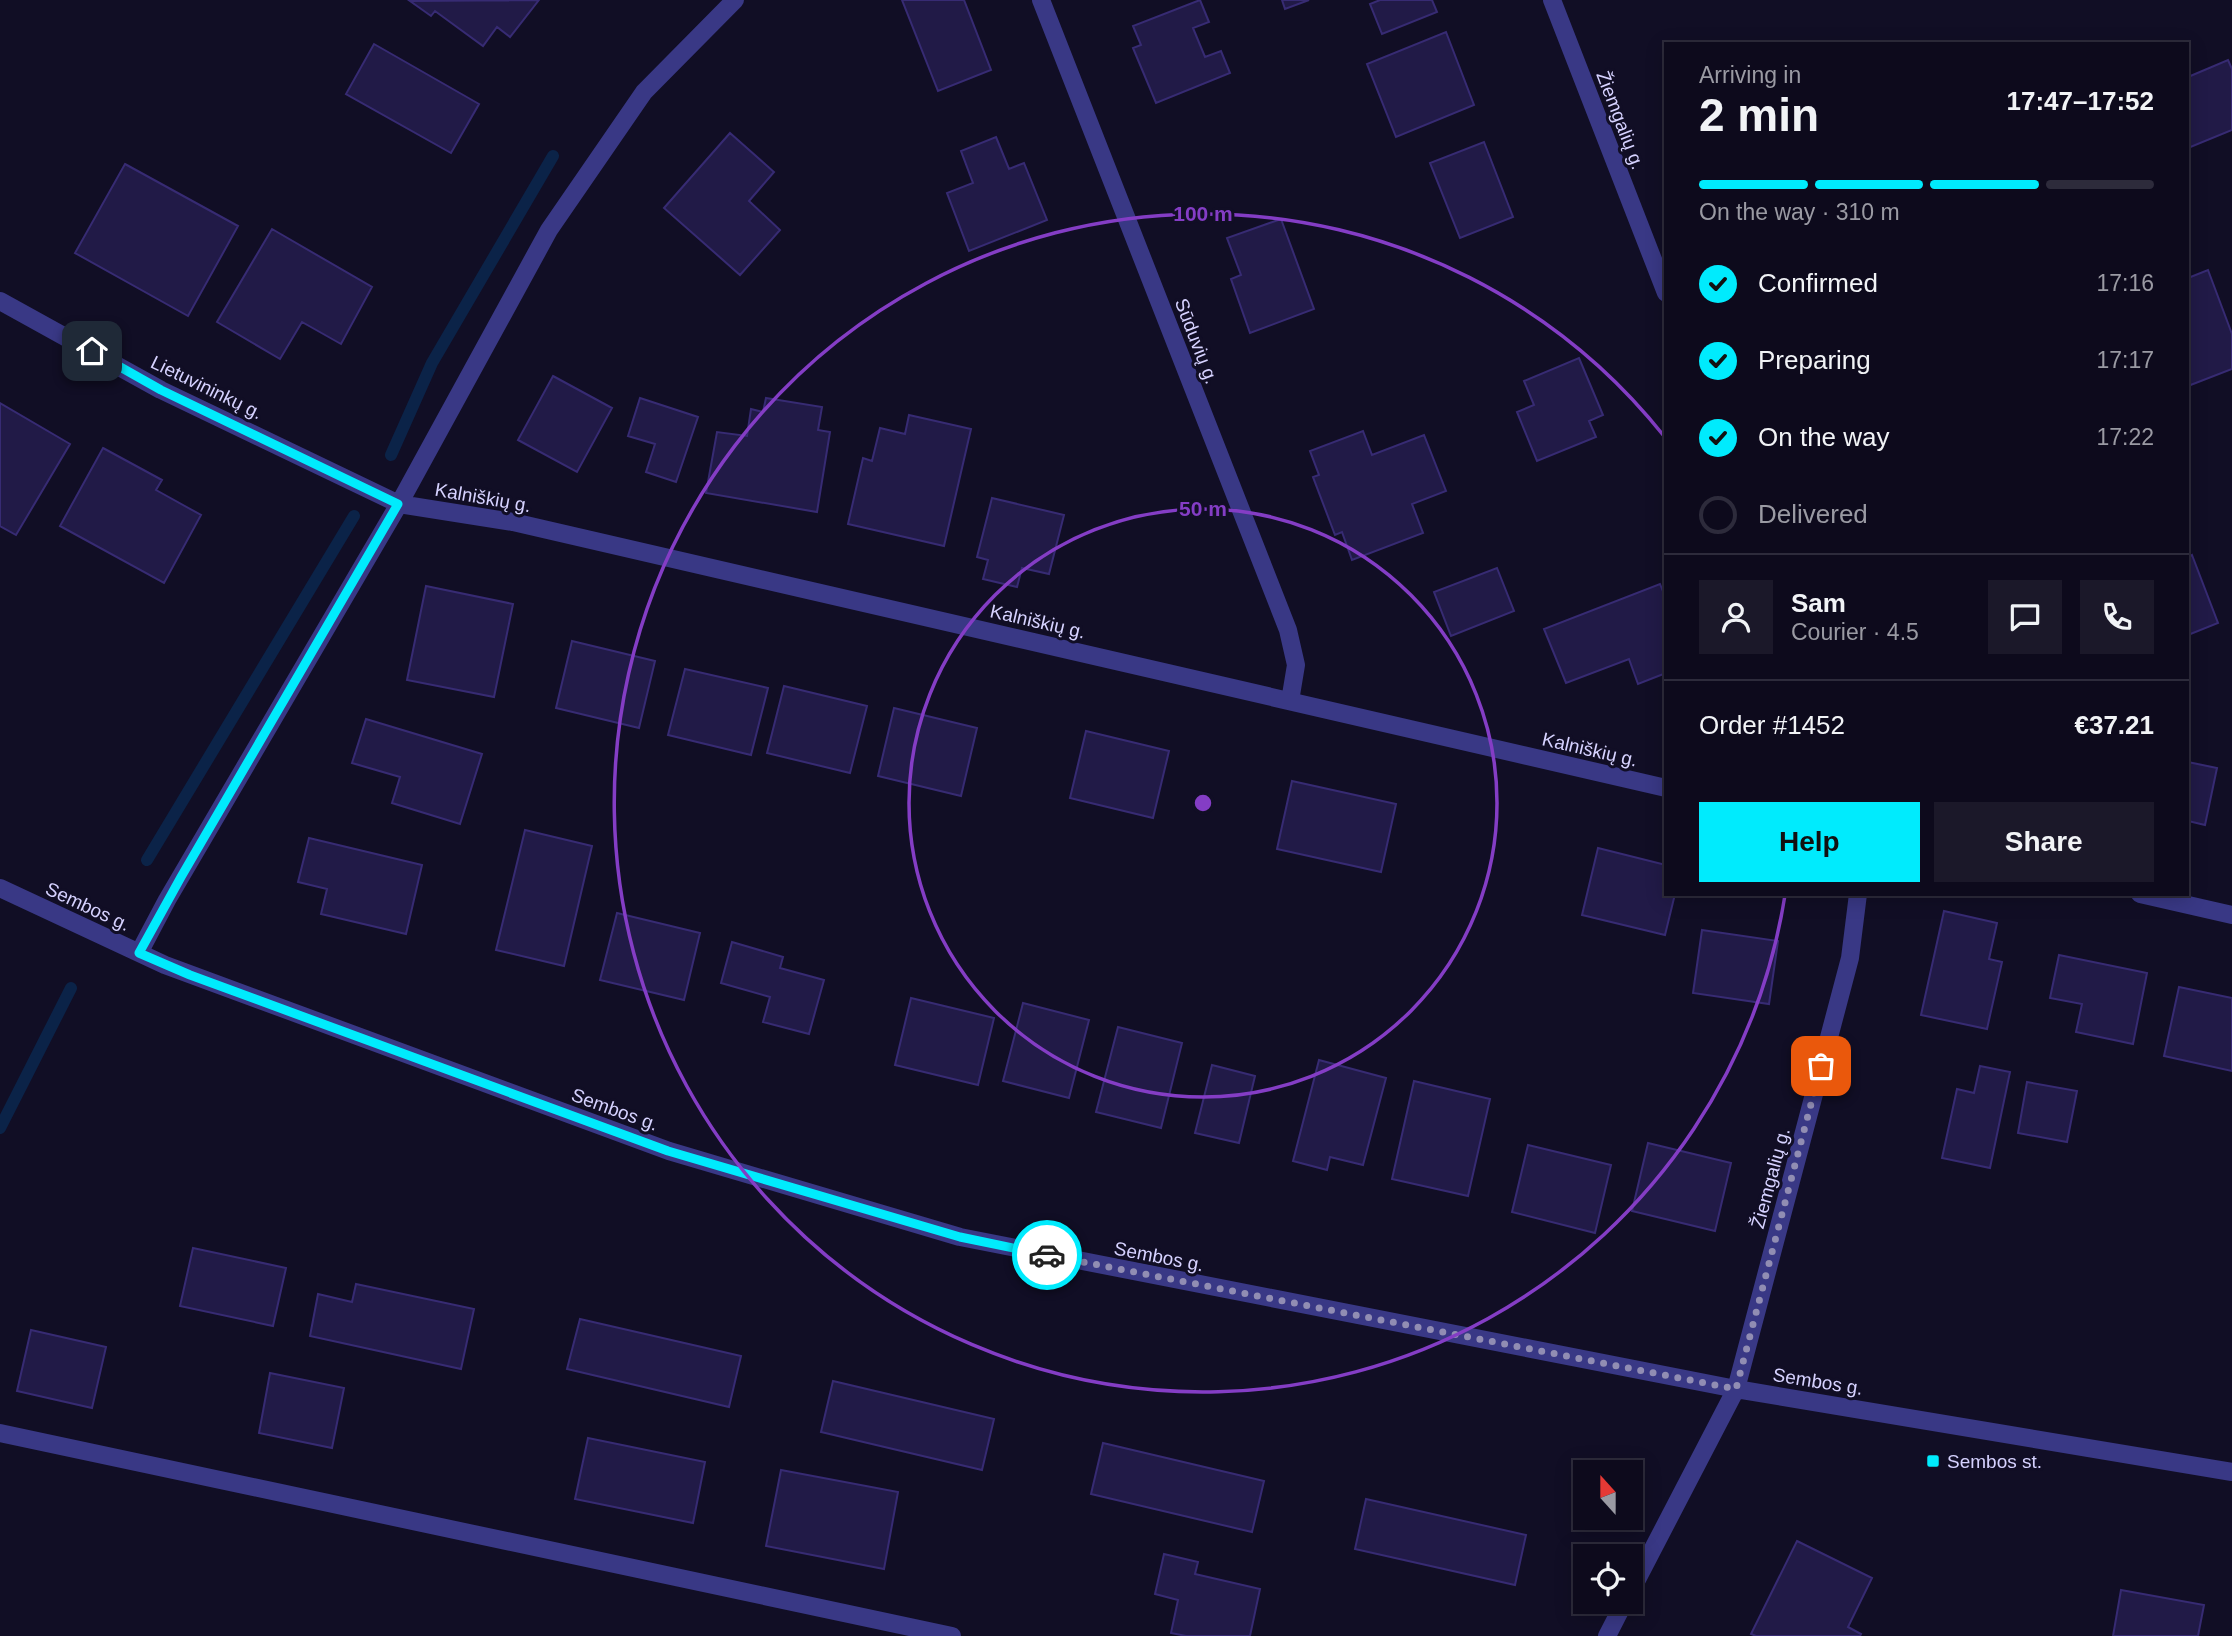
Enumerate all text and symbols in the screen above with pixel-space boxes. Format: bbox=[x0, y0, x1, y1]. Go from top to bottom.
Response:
text: Arriving in bbox=[1699, 62, 1801, 88]
street label: Žiemgalių g. bbox=[1592, 68, 1649, 172]
text: 17:47–17:52 bbox=[2007, 86, 2154, 116]
text: 2 min bbox=[1699, 89, 1819, 141]
text: On the way · 310 m bbox=[1699, 199, 1900, 225]
text: 100 m bbox=[1173, 202, 1233, 225]
icon: check bbox=[1699, 265, 1737, 303]
text: Confirmed bbox=[1758, 268, 1878, 298]
text: 17:16 bbox=[2096, 270, 2154, 296]
street label: Sūduvių g. bbox=[1171, 296, 1222, 387]
pin bbox=[62, 321, 122, 381]
icon: home bbox=[73, 332, 111, 370]
icon: check bbox=[1699, 342, 1737, 380]
text: Preparing bbox=[1758, 345, 1871, 375]
text: 17:17 bbox=[2096, 347, 2154, 373]
street label: Lietuvininkų g. bbox=[148, 351, 266, 424]
icon: check bbox=[1699, 419, 1737, 457]
text: On the way bbox=[1758, 422, 1890, 452]
text: 17:22 bbox=[2096, 424, 2154, 450]
street label: Kalniškių g. bbox=[433, 479, 533, 516]
text: 50 m bbox=[1179, 497, 1227, 520]
text: Delivered bbox=[1758, 499, 1868, 529]
button: person bbox=[1699, 580, 1773, 654]
button: chat bbox=[1988, 580, 2062, 654]
button: phone bbox=[2080, 580, 2154, 654]
text: Sam bbox=[1791, 588, 1846, 618]
street label: Kalniškių g. bbox=[988, 600, 1088, 643]
text: Courier · 4.5 bbox=[1791, 619, 1919, 645]
text: Order #1452 bbox=[1699, 710, 1845, 740]
text: €37.21 bbox=[2074, 710, 2154, 740]
street label: Kalniškių g. bbox=[1540, 728, 1640, 771]
centre of rings bbox=[1191, 791, 1215, 815]
button: Help bbox=[1699, 802, 1920, 882]
button: Share bbox=[1934, 802, 2154, 882]
street label: Sembos g. bbox=[42, 878, 133, 935]
pin bbox=[1791, 1036, 1851, 1096]
icon: bag bbox=[1802, 1047, 1840, 1085]
street label: Sembos g. bbox=[569, 1084, 661, 1135]
street label: Žiemgalių g. bbox=[1747, 1125, 1794, 1231]
courier bbox=[1012, 1220, 1082, 1290]
icon: car bbox=[1028, 1236, 1066, 1274]
street label: Sembos g. bbox=[1112, 1238, 1205, 1275]
street label: Sembos g. bbox=[1771, 1364, 1864, 1399]
place label: Sembos st. bbox=[1947, 1451, 2042, 1472]
marker: Sembos st. bbox=[1925, 1453, 1941, 1469]
north arrow bbox=[1573, 1460, 1643, 1530]
map controls bbox=[1573, 1460, 1643, 1614]
button: locate bbox=[1573, 1544, 1643, 1614]

